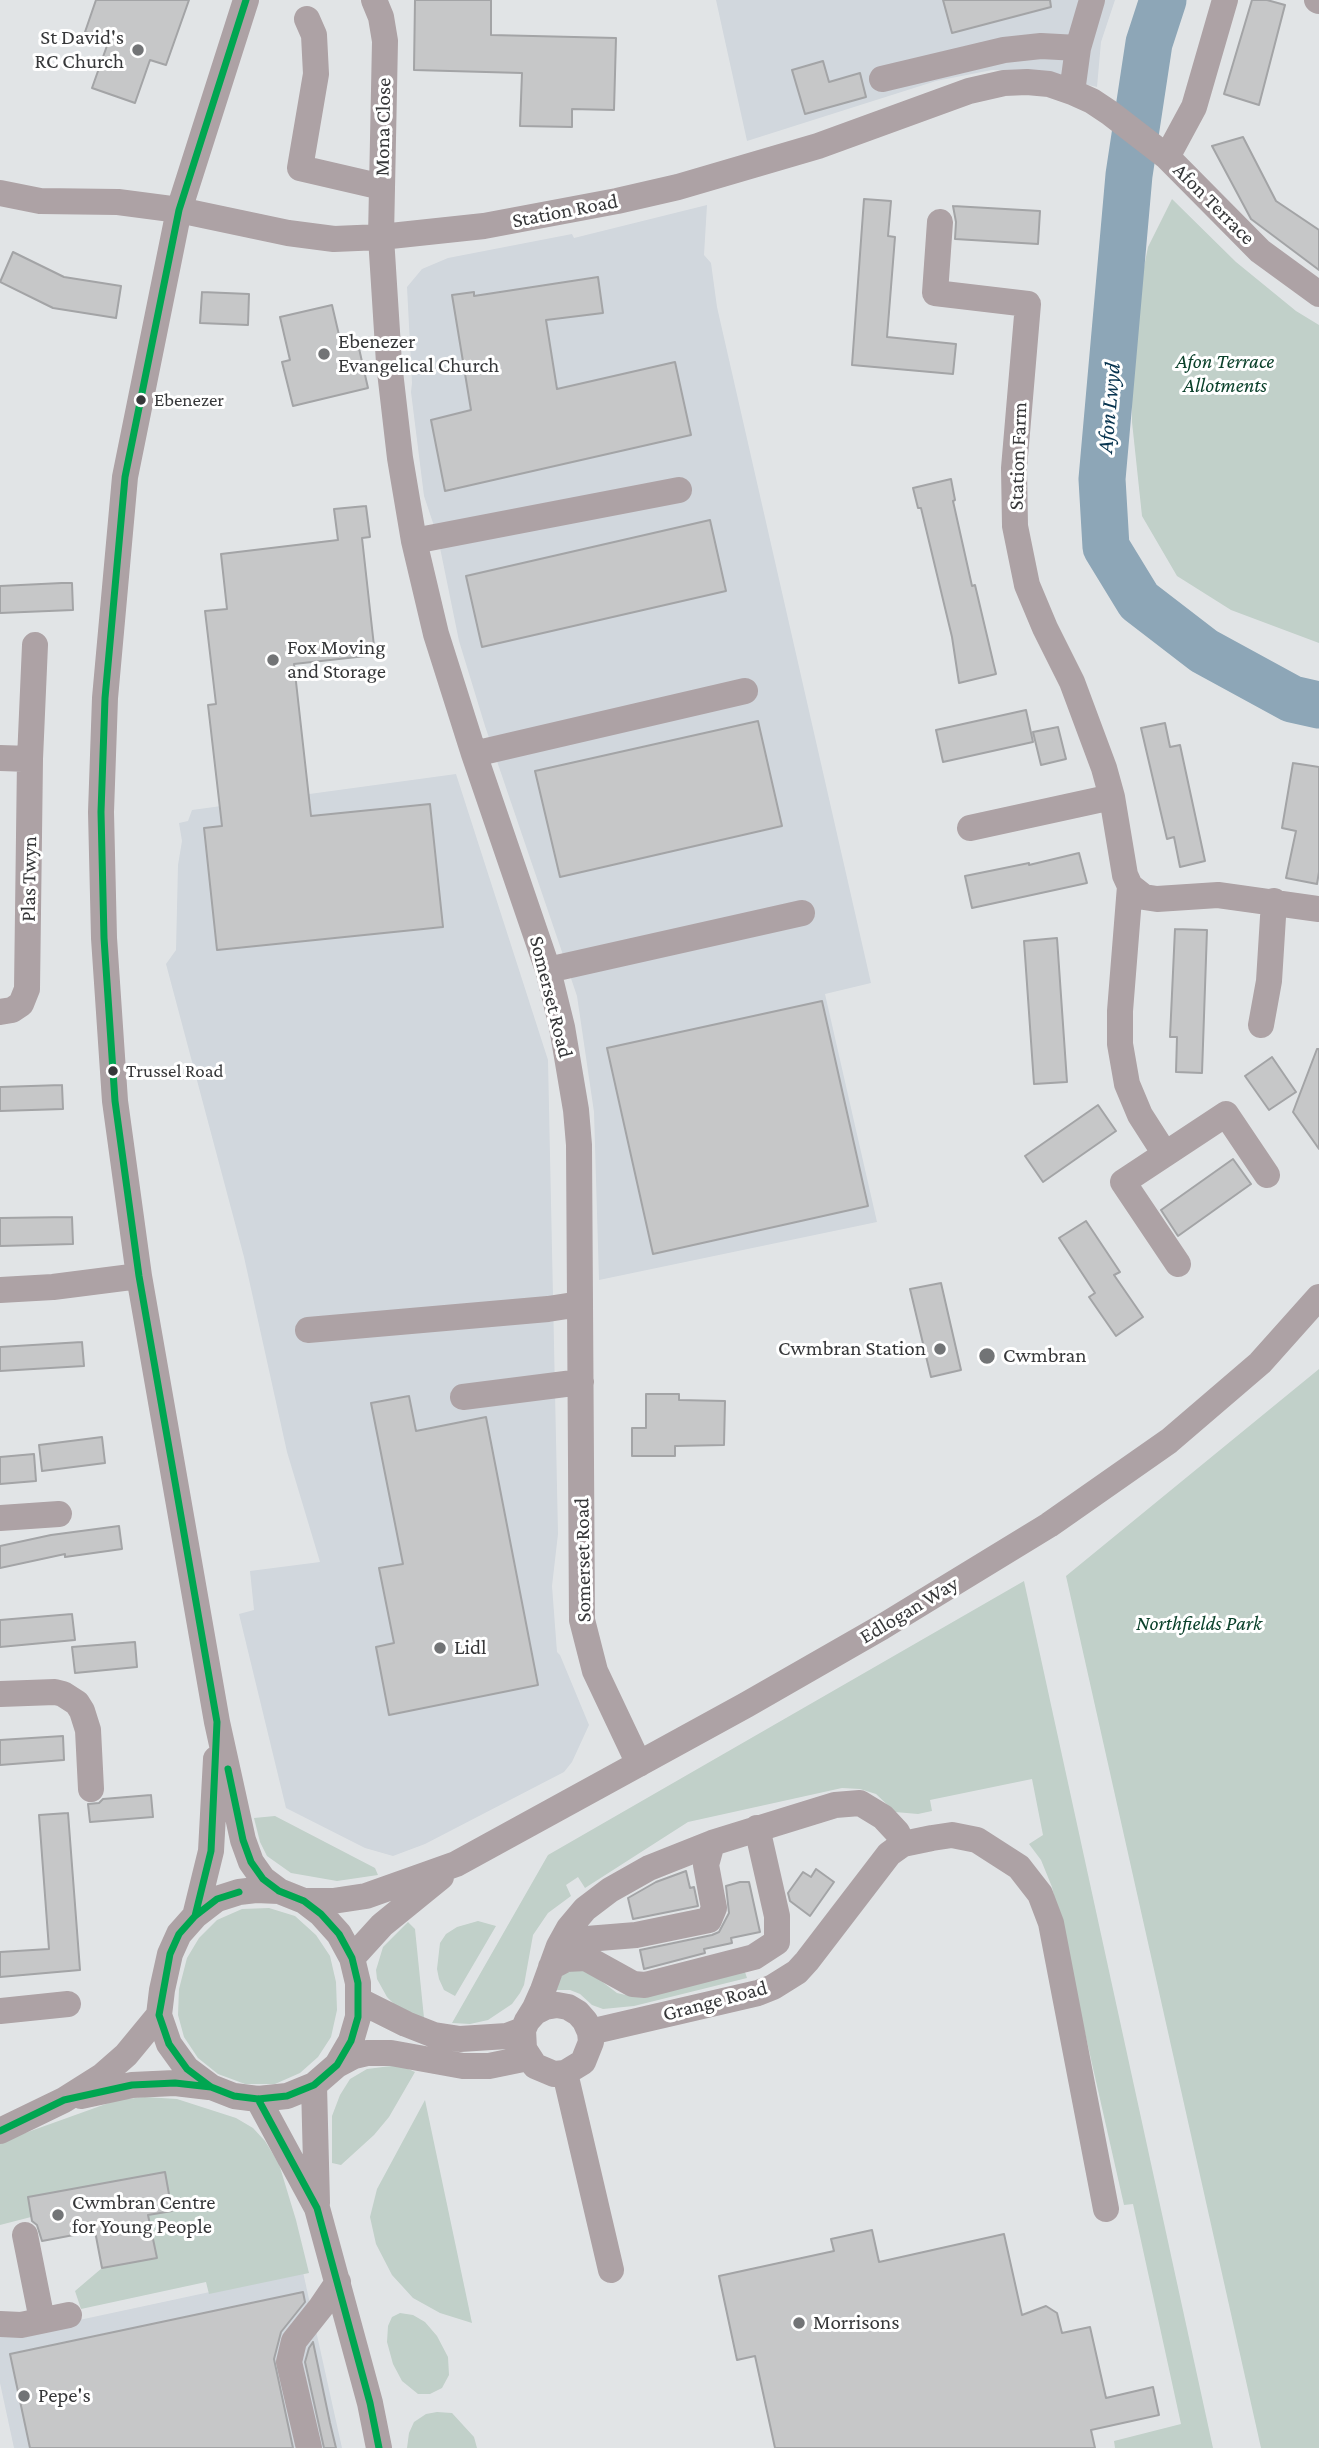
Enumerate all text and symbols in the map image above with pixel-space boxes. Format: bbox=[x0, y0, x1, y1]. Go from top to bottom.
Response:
place label: St David's RC Church bbox=[35, 25, 124, 75]
marker: St David's RC Church bbox=[130, 42, 146, 58]
street label: Mona Close bbox=[370, 77, 396, 177]
street label: Afon Terrace bbox=[1168, 158, 1260, 250]
street label: Station Road bbox=[510, 188, 620, 234]
place label: Ebenezer Evangelical Church bbox=[338, 329, 499, 379]
marker: Ebenezer Evangelical Church bbox=[316, 346, 332, 362]
park label: Afon Terrace Allotments bbox=[1176, 349, 1274, 399]
water label: Afon Lwyd bbox=[1091, 362, 1127, 454]
place label: Ebenezer bbox=[154, 389, 224, 411]
marker: Ebenezer bbox=[134, 393, 148, 407]
street label: Station Farm bbox=[1004, 401, 1032, 511]
place label: Fox Moving and Storage bbox=[287, 635, 386, 685]
marker: Fox Moving and Storage bbox=[265, 652, 281, 668]
street label: Plas Twyn bbox=[16, 836, 42, 922]
street label: Somerset Road bbox=[524, 933, 578, 1061]
place label: Trussel Road bbox=[126, 1060, 224, 1082]
marker: Trussel Road bbox=[106, 1064, 120, 1078]
place label: Cwmbran Station bbox=[778, 1336, 926, 1362]
marker: Cwmbran Station bbox=[932, 1341, 948, 1357]
place label: Cwmbran bbox=[1003, 1343, 1086, 1369]
marker: Cwmbran bbox=[977, 1346, 997, 1366]
street label: Somerset Road bbox=[569, 1497, 597, 1623]
street label: Edlogan Way bbox=[855, 1571, 963, 1649]
park label: Northfields Park bbox=[1136, 1611, 1262, 1637]
place label: Lidl bbox=[454, 1635, 487, 1661]
marker: Lidl bbox=[432, 1640, 448, 1656]
street label: Grange Road bbox=[660, 1975, 770, 2027]
place label: Cwmbran Centre for Young People bbox=[72, 2190, 215, 2240]
marker: Cwmbran Centre for Young People bbox=[50, 2207, 66, 2223]
place label: Morrisons bbox=[813, 2310, 899, 2336]
marker: Morrisons bbox=[791, 2315, 807, 2331]
place label: Pepe's bbox=[38, 2383, 91, 2409]
marker: Pepe's bbox=[16, 2388, 32, 2404]

